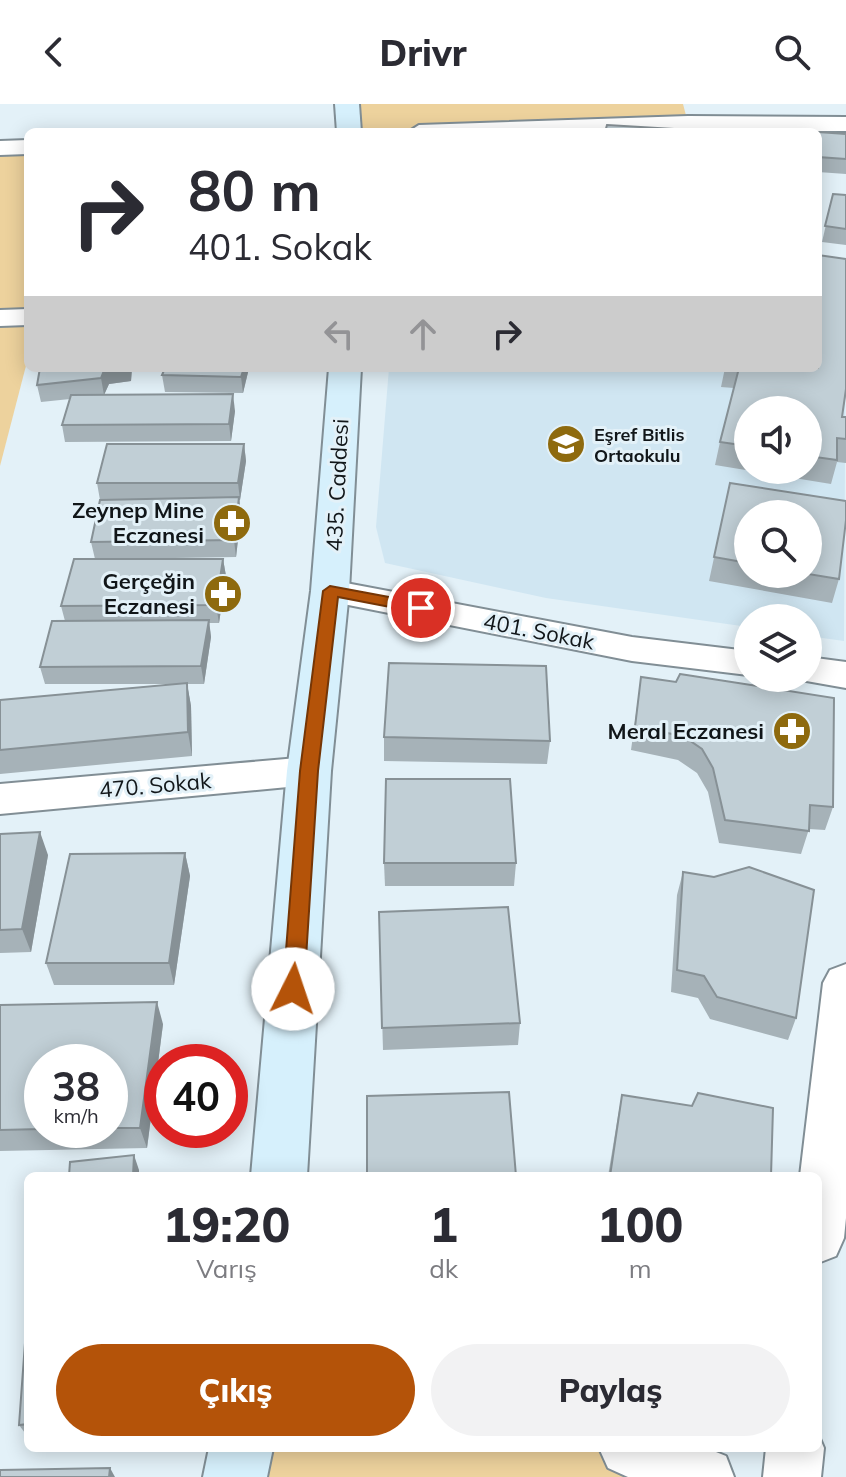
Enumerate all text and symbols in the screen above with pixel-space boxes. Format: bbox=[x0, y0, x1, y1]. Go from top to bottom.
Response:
icon: back bbox=[32, 30, 76, 74]
text: Drivr bbox=[379, 30, 467, 75]
icon: search bbox=[770, 30, 814, 74]
text: 80 m bbox=[188, 155, 321, 225]
icon: right bbox=[56, 160, 160, 264]
text: 401. Sokak bbox=[188, 224, 372, 269]
icon: left bbox=[317, 312, 361, 356]
icon: ahead bbox=[401, 312, 445, 356]
icon: right bbox=[485, 312, 529, 356]
map controls bbox=[734, 396, 822, 692]
button: sound bbox=[734, 396, 822, 484]
street label: 435. Caddesi bbox=[320, 418, 354, 552]
school or university icon: Eşref Bitlis Ortaokulu bbox=[545, 423, 587, 465]
place label: Eşref Bitlis Ortaokulu bbox=[594, 423, 685, 467]
place label: Zeynep Mine Eczanesi bbox=[72, 496, 204, 549]
button: search bbox=[734, 500, 822, 588]
pharmacy icon: Zeynep Mine Eczanesi bbox=[211, 502, 253, 544]
place label: Gerçeğin Eczanesi bbox=[103, 567, 195, 620]
pharmacy icon: Gerçeğin Eczanesi bbox=[202, 573, 244, 615]
pin bbox=[387, 574, 455, 642]
icon: arrive bbox=[399, 586, 443, 630]
button: layers bbox=[734, 604, 822, 692]
street label: 401. Sokak bbox=[481, 607, 597, 656]
pharmacy icon: Meral Eczanesi bbox=[771, 710, 813, 752]
place label: Meral Eczanesi bbox=[608, 717, 764, 745]
street label: 470. Sokak bbox=[98, 766, 213, 804]
position arrow bbox=[251, 947, 335, 1031]
speed limit sign: 40 bbox=[144, 1044, 248, 1148]
text: 38 bbox=[52, 1061, 100, 1111]
text: km/h bbox=[53, 1103, 99, 1128]
text: 19:20 bbox=[163, 1194, 290, 1254]
text: 1 bbox=[429, 1194, 458, 1254]
text: 100 bbox=[597, 1194, 683, 1254]
text: Varış bbox=[196, 1252, 257, 1285]
text: dk bbox=[429, 1252, 458, 1285]
text: m bbox=[629, 1252, 651, 1285]
button: Çıkış bbox=[56, 1344, 415, 1436]
button: Paylaş bbox=[431, 1344, 790, 1436]

